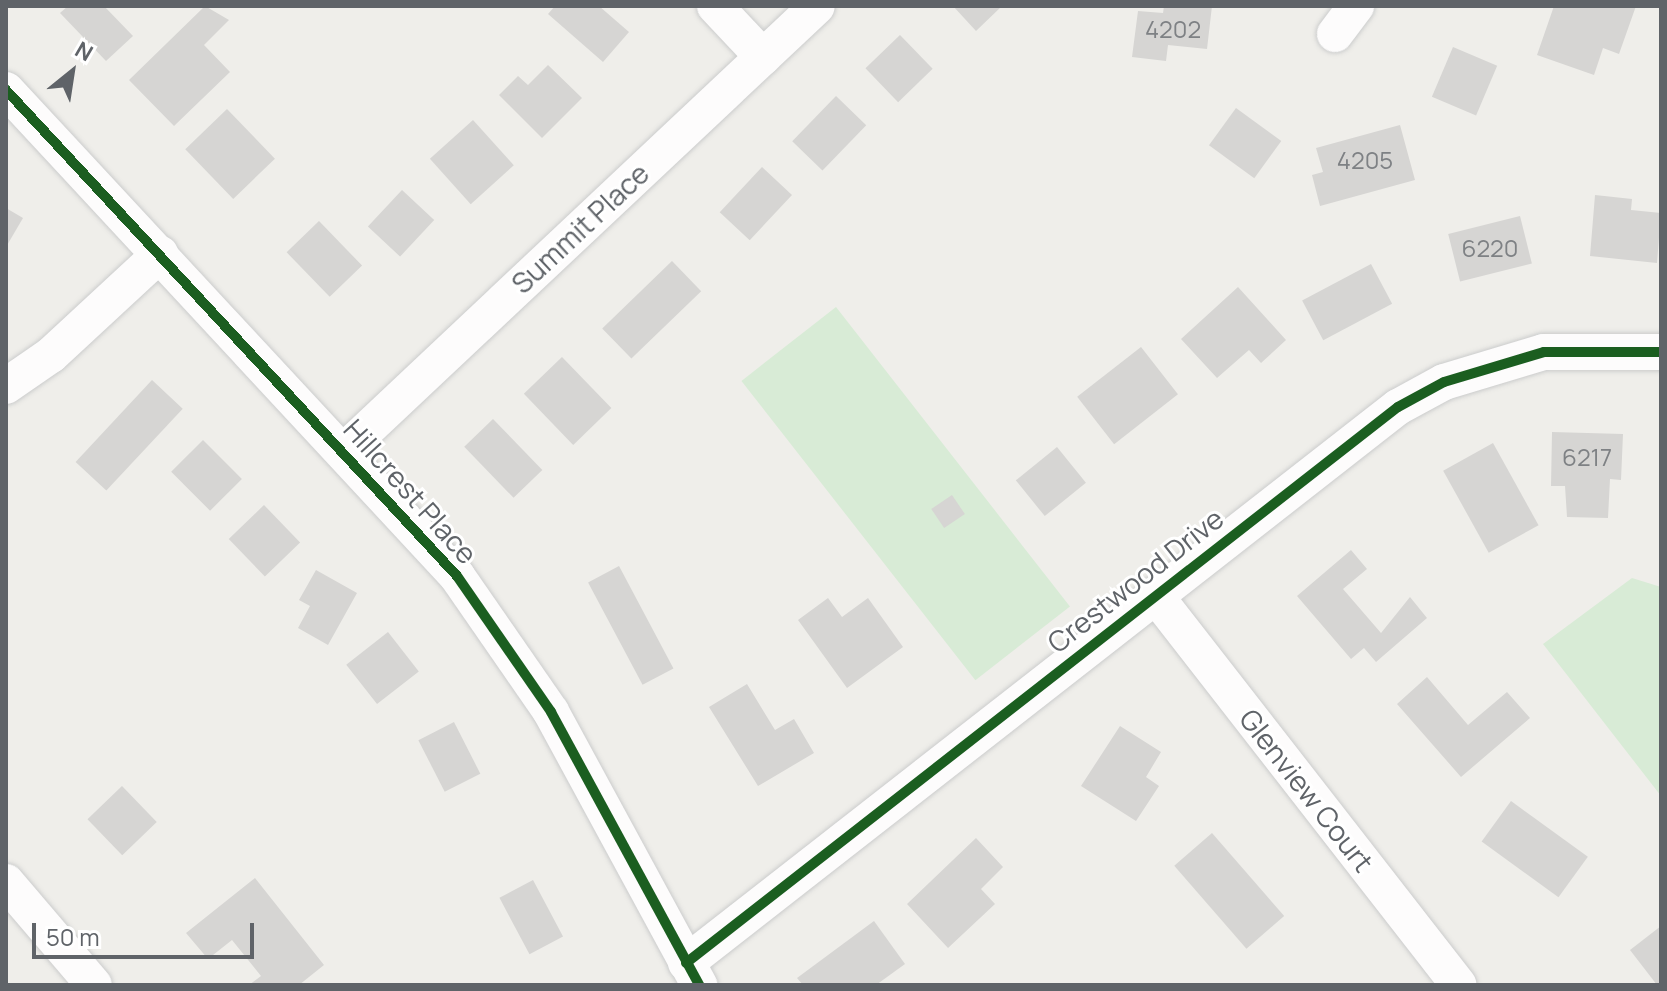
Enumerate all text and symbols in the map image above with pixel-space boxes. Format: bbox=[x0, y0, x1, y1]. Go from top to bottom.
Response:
house number: 4202 bbox=[1145, 15, 1201, 43]
north arrow bbox=[32, 32, 112, 112]
text: N bbox=[70, 34, 98, 68]
house number: 4205 bbox=[1337, 146, 1393, 174]
street label: Summit Place bbox=[504, 156, 656, 300]
house number: 6220 bbox=[1462, 234, 1518, 262]
street label: Hillcrest Place bbox=[337, 412, 485, 570]
house number: 6217 bbox=[1562, 443, 1612, 471]
street label: Crestwood Drive bbox=[1040, 501, 1230, 659]
street label: Glenview Court bbox=[1233, 702, 1381, 878]
scale bar bbox=[36, 907, 258, 957]
text: 50 m bbox=[46, 920, 100, 953]

